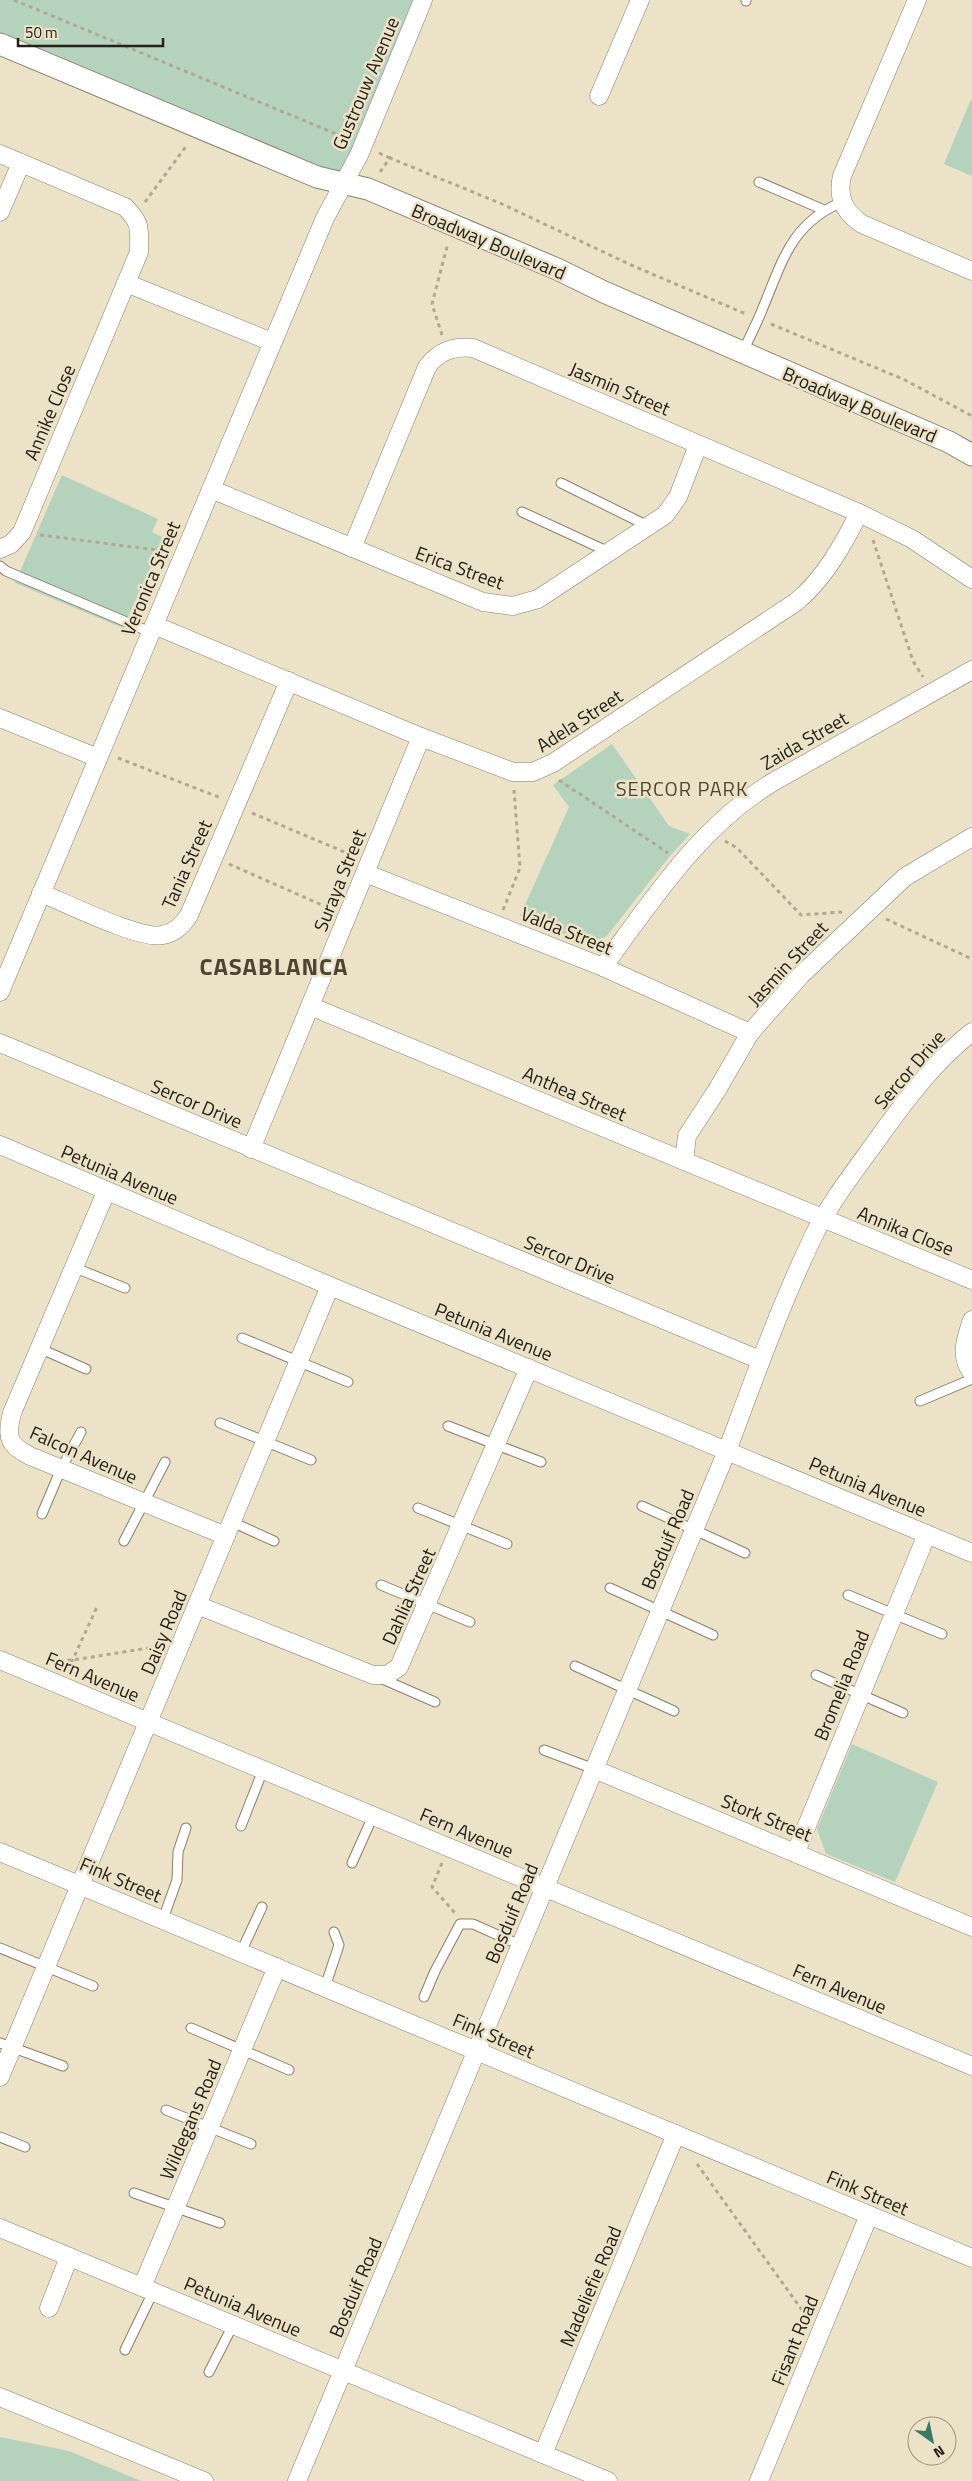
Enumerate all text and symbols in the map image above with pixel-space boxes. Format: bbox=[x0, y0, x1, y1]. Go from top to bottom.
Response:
street label: Gustrouw Avenue bbox=[324, 12, 406, 154]
scale bar bbox=[18, 15, 162, 47]
text: 50 m bbox=[25, 21, 58, 44]
street label: Broadway Boulevard bbox=[407, 195, 571, 287]
street label: Jasmin Street bbox=[565, 354, 675, 422]
street label: Broadway Boulevard bbox=[778, 358, 942, 450]
street label: Annike Close bbox=[16, 360, 82, 464]
street label: Veronica Street bbox=[113, 516, 187, 640]
street label: Erica Street bbox=[412, 538, 509, 597]
street label: Adela Street bbox=[530, 681, 628, 759]
street label: Zaida Street bbox=[755, 703, 853, 777]
district label: SERCOR PARK bbox=[616, 773, 748, 804]
street label: Tania Street bbox=[153, 814, 219, 913]
street label: Suraya Street bbox=[305, 824, 373, 936]
street label: Valda Street bbox=[517, 898, 618, 962]
street label: Jasmin Street bbox=[740, 914, 834, 1012]
district label: CASABLANCA bbox=[199, 948, 349, 984]
street label: Sercor Drive bbox=[866, 1023, 952, 1115]
street label: Anthea Street bbox=[518, 1058, 632, 1128]
street label: Sercor Drive bbox=[147, 1071, 247, 1135]
street label: Petunia Avenue bbox=[57, 1136, 183, 1212]
street label: Annika Close bbox=[853, 1197, 959, 1263]
street label: Sercor Drive bbox=[520, 1227, 620, 1291]
street label: Petunia Avenue bbox=[431, 1294, 557, 1368]
street label: Falcon Avenue bbox=[25, 1417, 143, 1491]
street label: Petunia Avenue bbox=[805, 1448, 931, 1524]
street label: Bosduif Road bbox=[633, 1484, 701, 1594]
street label: Dahlia Street bbox=[374, 1543, 442, 1649]
street label: Daisy Road bbox=[132, 1585, 194, 1679]
street label: Bromelia Road bbox=[806, 1625, 876, 1745]
street label: Fern Avenue bbox=[41, 1643, 145, 1709]
street label: Stork Street bbox=[717, 1786, 817, 1848]
street label: Fern Avenue bbox=[415, 1799, 519, 1865]
street label: Fink Street bbox=[75, 1849, 167, 1909]
street label: Bosduif Road bbox=[477, 1858, 545, 1968]
street label: Fern Avenue bbox=[788, 1955, 892, 2021]
street label: Fink Street bbox=[448, 2005, 540, 2065]
street label: Wildegans Road bbox=[152, 2054, 228, 2184]
street label: Fink Street bbox=[822, 2162, 914, 2222]
street label: Madeliefie Road bbox=[552, 2221, 628, 2351]
street label: Bosduif Road bbox=[321, 2232, 389, 2342]
street label: Petunia Avenue bbox=[180, 2268, 306, 2344]
street label: Fisant Road bbox=[763, 2291, 825, 2389]
north arrow bbox=[907, 2416, 957, 2466]
text: N bbox=[930, 2441, 949, 2464]

